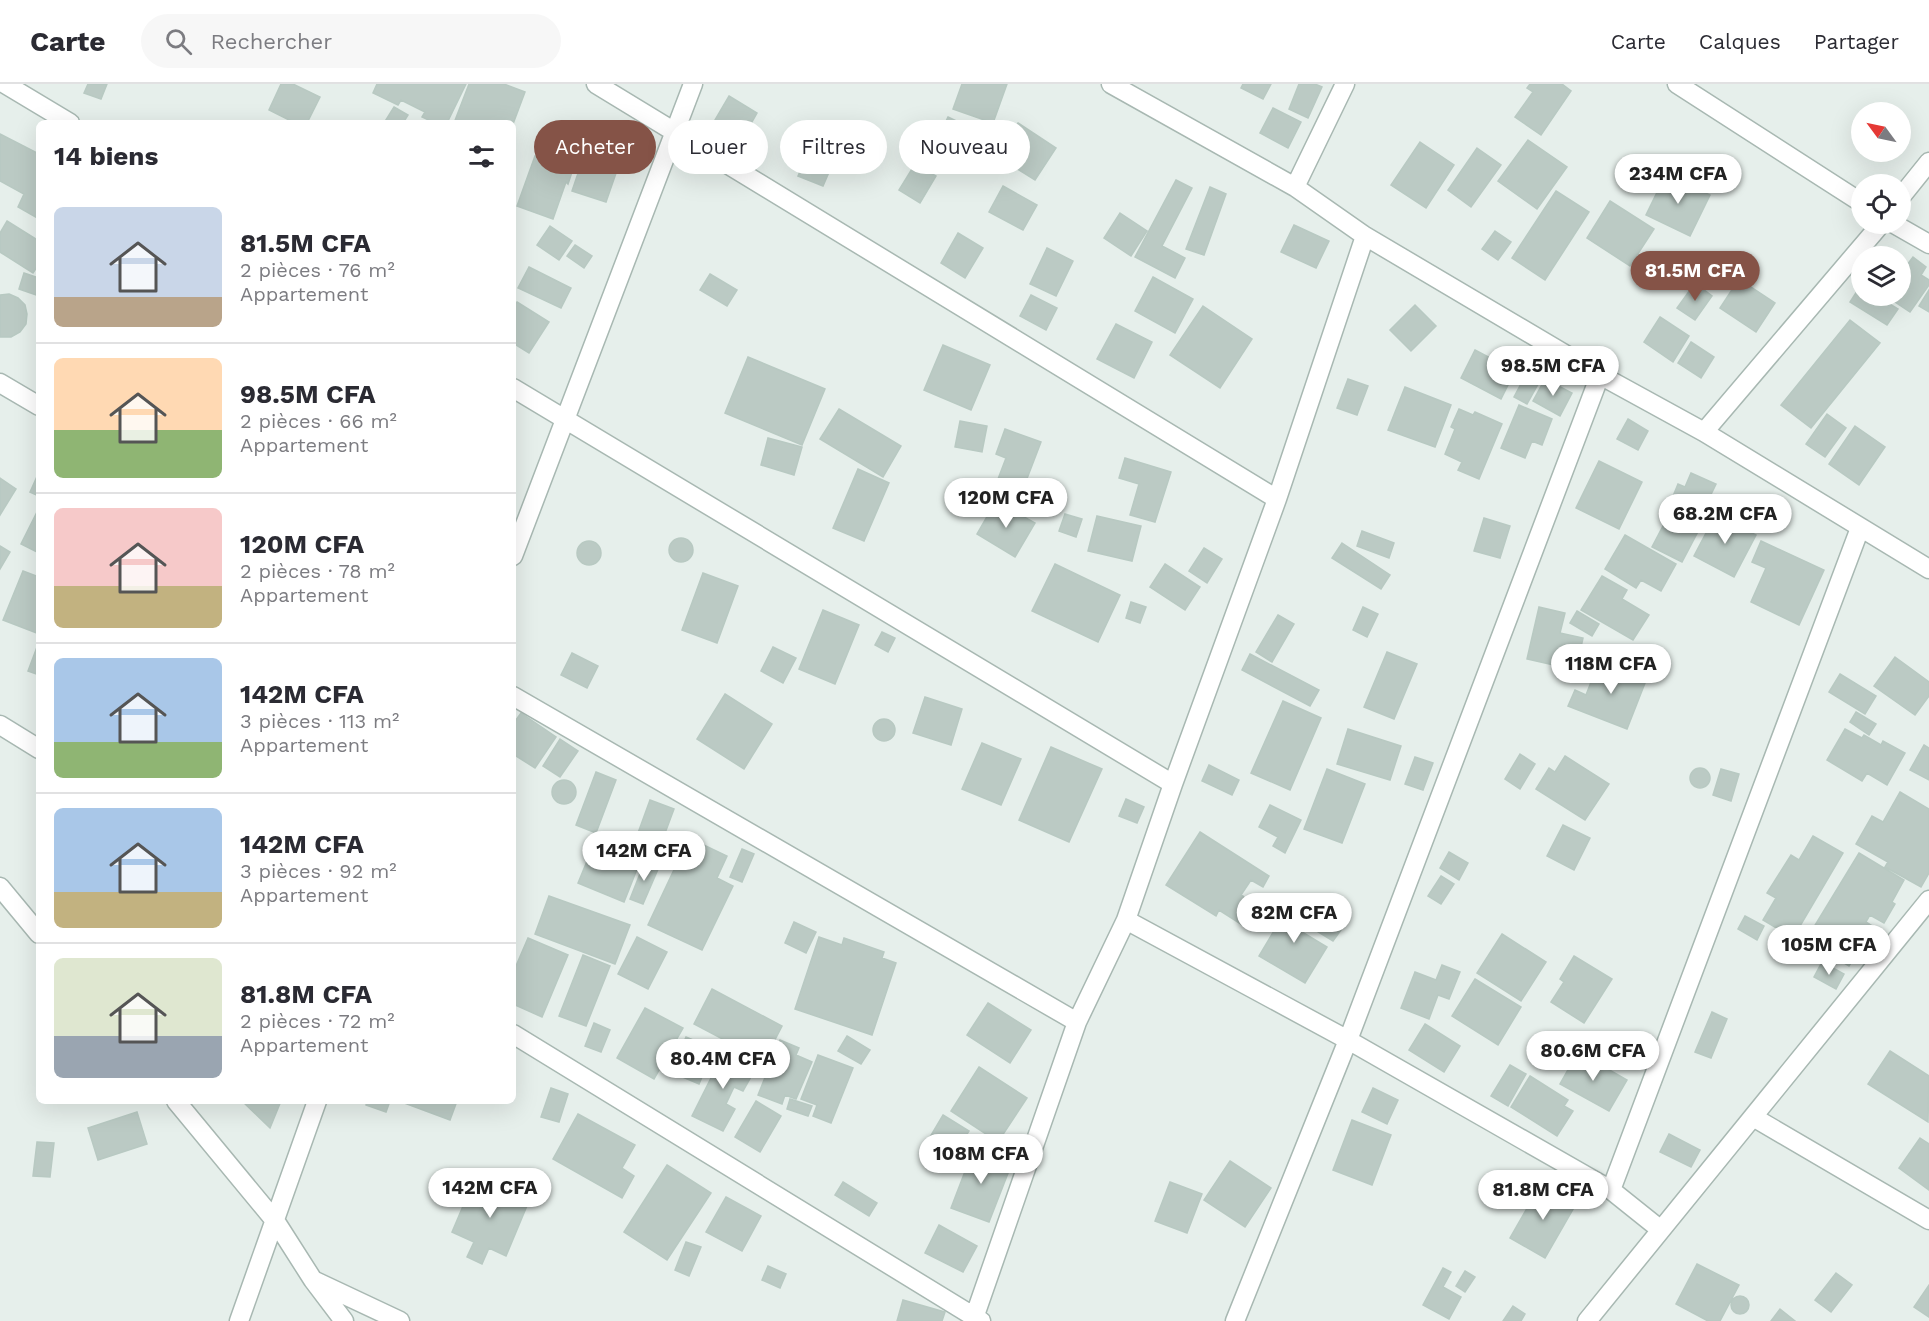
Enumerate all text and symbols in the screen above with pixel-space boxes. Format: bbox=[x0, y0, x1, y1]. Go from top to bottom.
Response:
search box bbox=[141, 14, 561, 68]
text: Carte bbox=[30, 25, 105, 58]
icon: search bbox=[162, 25, 195, 58]
text: Rechercher bbox=[210, 29, 332, 54]
text: Carte bbox=[1611, 29, 1666, 54]
text: Calques bbox=[1699, 29, 1781, 54]
text: Partager bbox=[1814, 29, 1899, 54]
north arrow bbox=[1851, 102, 1911, 162]
map controls bbox=[1851, 102, 1911, 306]
chip: Acheter bbox=[534, 120, 656, 174]
chip: Louer bbox=[668, 120, 768, 174]
chip: Filtres bbox=[780, 120, 887, 174]
chip: Nouveau bbox=[899, 120, 1030, 174]
icon: filters bbox=[465, 140, 498, 173]
text: 14 biens bbox=[54, 141, 158, 171]
pin: 234M CFA bbox=[1616, 154, 1740, 205]
text: 234M CFA bbox=[1629, 161, 1727, 185]
button: locate bbox=[1851, 174, 1911, 234]
text: 81.5M CFA bbox=[240, 228, 371, 258]
icon: home bbox=[102, 231, 174, 303]
button: layers bbox=[1851, 246, 1911, 306]
pin: 81.5M CFA bbox=[1626, 251, 1764, 302]
text: 2 pièces · 76 m² bbox=[240, 258, 395, 282]
text: 81.5M CFA bbox=[1645, 258, 1745, 282]
text: Appartement bbox=[240, 282, 368, 306]
pin: 98.5M CFA bbox=[1484, 346, 1622, 397]
text: 98.5M CFA bbox=[1501, 353, 1605, 377]
text: 98.5M CFA bbox=[240, 379, 376, 409]
icon: home bbox=[102, 382, 174, 454]
text: 2 pièces · 66 m² bbox=[240, 409, 397, 433]
text: Appartement bbox=[240, 433, 368, 457]
pin: 120M CFA bbox=[944, 478, 1068, 529]
text: 120M CFA bbox=[958, 485, 1054, 509]
pin: 68.2M CFA bbox=[1656, 494, 1794, 545]
text: 68.2M CFA bbox=[1673, 501, 1777, 525]
text: 120M CFA bbox=[240, 529, 364, 559]
icon: home bbox=[102, 532, 174, 604]
text: 2 pièces · 78 m² bbox=[240, 559, 395, 583]
text: Appartement bbox=[240, 583, 368, 607]
pin: 118M CFA bbox=[1549, 644, 1673, 695]
text: 118M CFA bbox=[1565, 651, 1657, 675]
text: 142M CFA bbox=[240, 679, 364, 709]
icon: home bbox=[102, 682, 174, 754]
text: 3 pièces · 113 m² bbox=[240, 709, 399, 733]
text: Appartement bbox=[240, 733, 368, 757]
text: 142M CFA bbox=[240, 829, 364, 859]
pin: 142M CFA bbox=[582, 831, 706, 882]
icon: home bbox=[102, 832, 174, 904]
text: 142M CFA bbox=[596, 838, 692, 862]
text: 3 pièces · 92 m² bbox=[240, 859, 397, 883]
text: Appartement bbox=[240, 883, 368, 907]
pin: 82M CFA bbox=[1239, 893, 1349, 944]
text: 82M CFA bbox=[1251, 900, 1337, 924]
pin: 105M CFA bbox=[1767, 925, 1891, 976]
text: 105M CFA bbox=[1781, 932, 1877, 956]
text: 81.8M CFA bbox=[240, 979, 372, 1009]
icon: home bbox=[102, 982, 174, 1054]
text: 2 pièces · 72 m² bbox=[240, 1009, 395, 1033]
pin: 80.6M CFA bbox=[1524, 1031, 1662, 1082]
text: Appartement bbox=[240, 1033, 368, 1057]
text: 80.6M CFA bbox=[1540, 1038, 1646, 1062]
pin: 80.4M CFA bbox=[654, 1039, 792, 1090]
text: 80.4M CFA bbox=[670, 1046, 776, 1070]
pin: 108M CFA bbox=[919, 1134, 1043, 1185]
text: 108M CFA bbox=[933, 1141, 1029, 1165]
pin: 142M CFA bbox=[428, 1168, 552, 1219]
pin: 81.8M CFA bbox=[1474, 1170, 1612, 1221]
text: 142M CFA bbox=[442, 1175, 538, 1199]
text: 81.8M CFA bbox=[1492, 1177, 1594, 1201]

